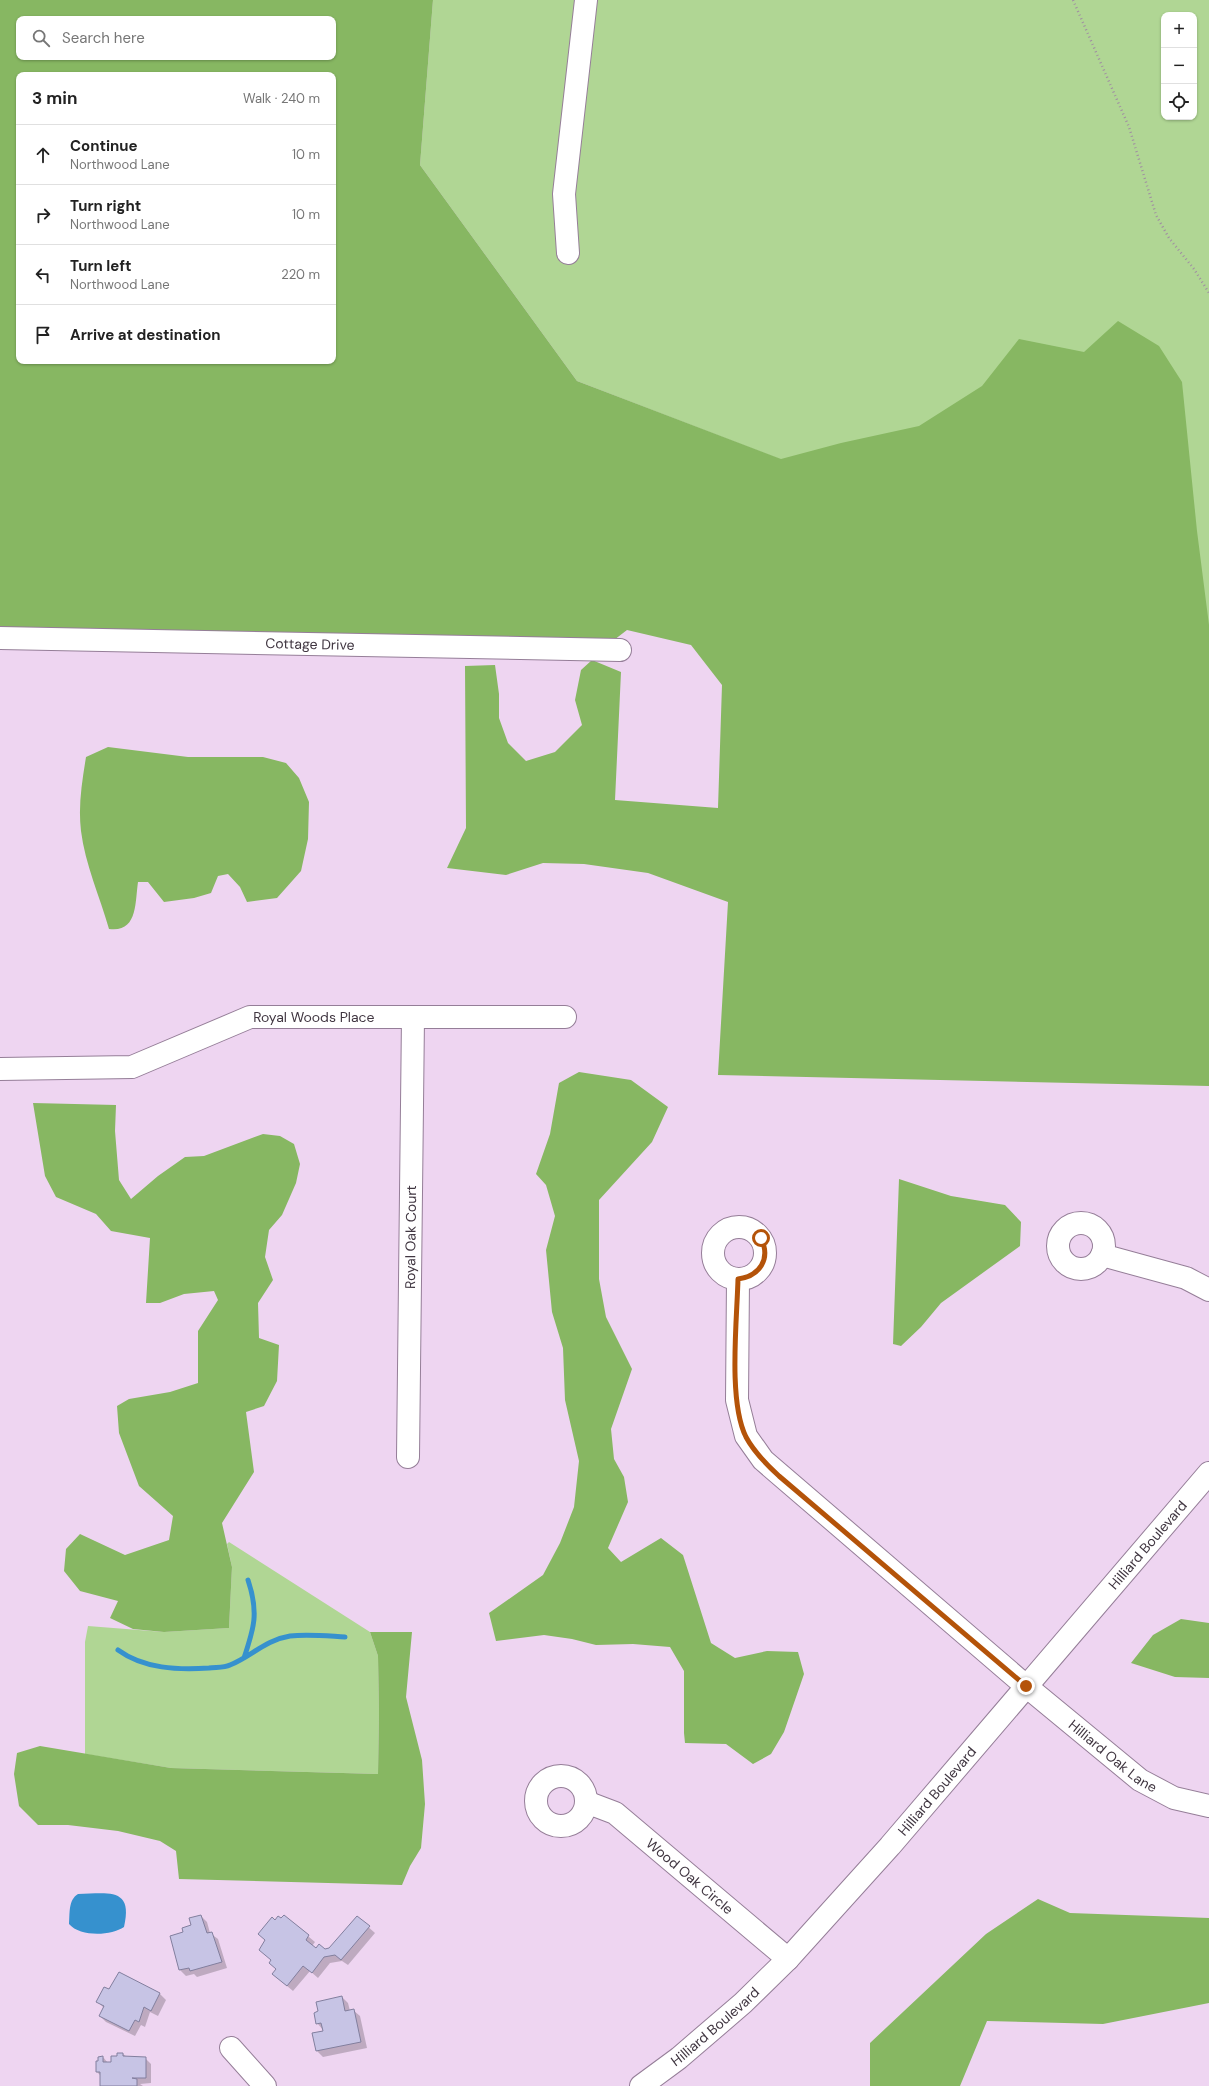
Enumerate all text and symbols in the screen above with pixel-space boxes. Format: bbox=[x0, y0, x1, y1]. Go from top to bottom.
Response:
map controls bbox=[1161, 12, 1197, 120]
button: + bbox=[1161, 12, 1197, 48]
search box bbox=[16, 16, 336, 60]
icon: search bbox=[30, 27, 52, 49]
text: Search here bbox=[62, 28, 145, 48]
button: − bbox=[1161, 48, 1197, 84]
button: locate bbox=[1161, 84, 1197, 120]
text: 3 min bbox=[32, 87, 77, 109]
text: Walk · 240 m bbox=[243, 90, 320, 107]
text: Continue bbox=[70, 136, 138, 156]
icon: ahead bbox=[32, 144, 54, 166]
text: 10 m bbox=[292, 146, 320, 163]
text: Northwood Lane bbox=[70, 156, 170, 173]
text: Turn right bbox=[70, 196, 141, 216]
icon: right bbox=[32, 204, 54, 226]
text: 10 m bbox=[292, 206, 320, 223]
text: Northwood Lane bbox=[70, 216, 170, 233]
text: Turn left bbox=[70, 256, 131, 276]
icon: left bbox=[32, 264, 54, 286]
text: 220 m bbox=[281, 266, 320, 283]
text: Northwood Lane bbox=[70, 276, 170, 293]
icon: arrive bbox=[32, 324, 54, 346]
text: Arrive at destination bbox=[70, 325, 221, 345]
street label: Cottage Drive bbox=[265, 634, 355, 654]
street label: Royal Woods Place bbox=[253, 1008, 375, 1026]
street label: Royal Oak Court bbox=[401, 1185, 420, 1289]
route start bbox=[752, 1229, 770, 1247]
street label: Hilliard Boulevard bbox=[1104, 1497, 1191, 1593]
route end bbox=[1017, 1677, 1035, 1695]
street label: Hilliard Oak Lane bbox=[1065, 1716, 1160, 1796]
street label: Hilliard Boulevard bbox=[894, 1743, 980, 1839]
street label: Wood Oak Circle bbox=[643, 1834, 737, 1918]
street label: Hilliard Boulevard bbox=[667, 1983, 763, 2070]

